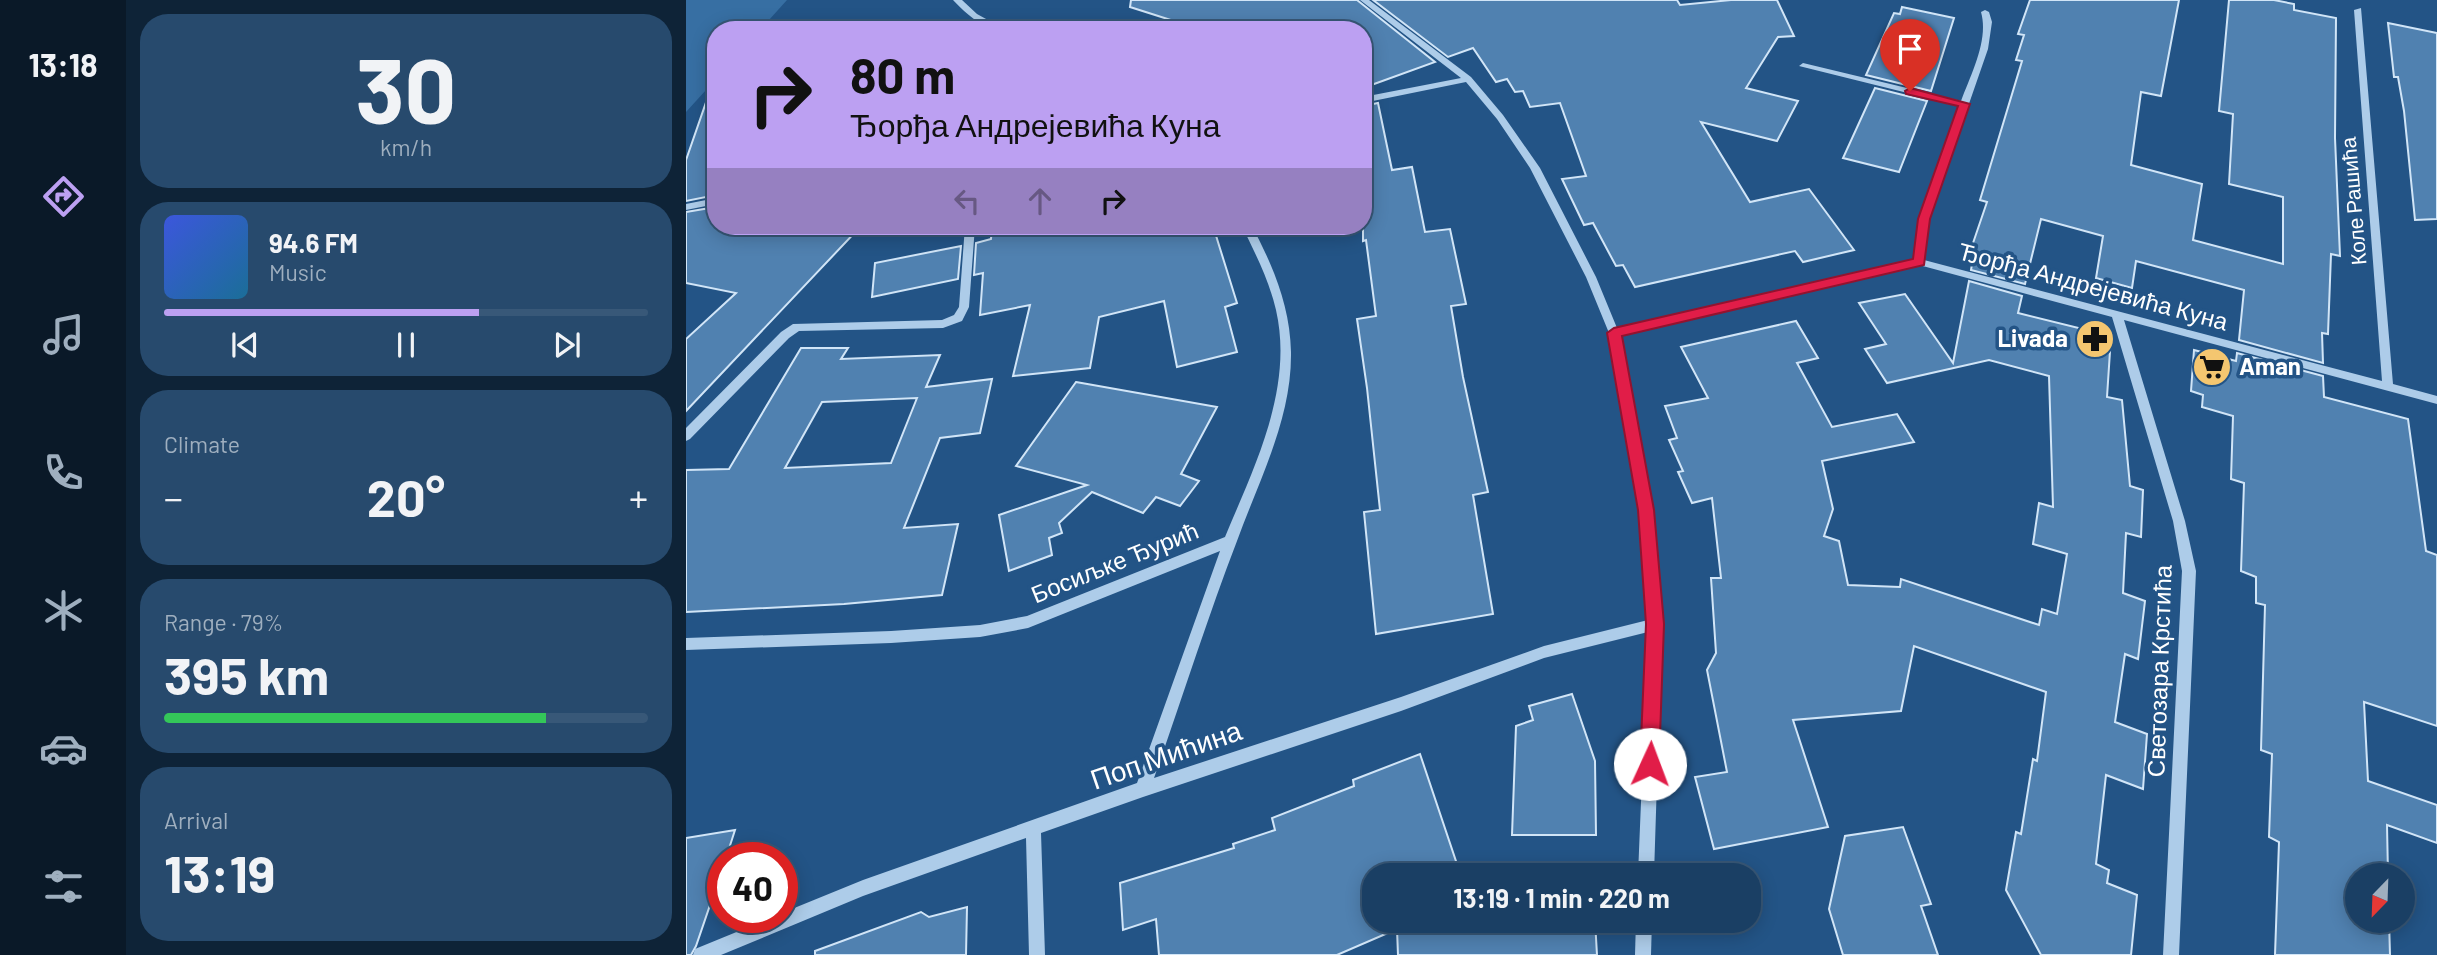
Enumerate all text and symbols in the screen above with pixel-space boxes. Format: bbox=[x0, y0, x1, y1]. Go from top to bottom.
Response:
pin bbox=[1880, 19, 1940, 91]
icon: arrive bbox=[1891, 30, 1929, 68]
text: 30 bbox=[355, 33, 457, 142]
text: 13:18 bbox=[29, 45, 97, 83]
text: 80 m bbox=[850, 45, 955, 104]
icon: right bbox=[735, 49, 826, 140]
text: Ђорђа Андрејевића Куна bbox=[850, 105, 1220, 143]
text: km/h bbox=[380, 133, 432, 161]
street label: Коле Рашића bbox=[2334, 136, 2371, 266]
icon: directions bbox=[39, 172, 88, 221]
icon: left bbox=[948, 182, 986, 220]
icon: ahead bbox=[1021, 182, 1059, 220]
icon: right bbox=[1094, 182, 1132, 220]
text: 94.6 FM bbox=[269, 227, 358, 258]
street label: Ђорђа Андрејевића Куна bbox=[1955, 236, 2232, 336]
text: Music bbox=[269, 258, 327, 286]
icon: music bbox=[39, 310, 88, 359]
pharmacy icon: Livada bbox=[2074, 318, 2116, 360]
place label: Livada bbox=[1997, 323, 2068, 352]
icon: previous bbox=[226, 326, 264, 364]
icon: pause bbox=[387, 326, 425, 364]
icon: next bbox=[548, 326, 586, 364]
supermarket icon: Aman bbox=[2191, 346, 2233, 388]
place label: Aman bbox=[2239, 351, 2301, 380]
text: Climate bbox=[164, 430, 240, 458]
icon: phone bbox=[39, 448, 88, 497]
text: 20° bbox=[367, 465, 445, 527]
text: − bbox=[164, 474, 183, 520]
text: + bbox=[629, 474, 648, 520]
street label: Босиљке Ђурић bbox=[1027, 515, 1202, 608]
street label: Светозара Крстића bbox=[2140, 564, 2177, 778]
icon: climate bbox=[39, 586, 88, 635]
text: Range · 79% bbox=[164, 608, 283, 636]
text: 395 km bbox=[164, 643, 329, 705]
street label: Поп Мићина bbox=[1086, 712, 1246, 796]
icon: car bbox=[39, 724, 88, 773]
position arrow bbox=[1613, 727, 1687, 801]
text: Arrival bbox=[164, 806, 228, 834]
text: 13:19 bbox=[164, 841, 275, 903]
speed limit sign: 40 bbox=[707, 842, 798, 933]
icon: filters bbox=[39, 862, 88, 911]
north arrow bbox=[2345, 863, 2415, 933]
map controls bbox=[2345, 863, 2415, 933]
text: 13:19 · 1 min · 220 m bbox=[1453, 882, 1670, 913]

